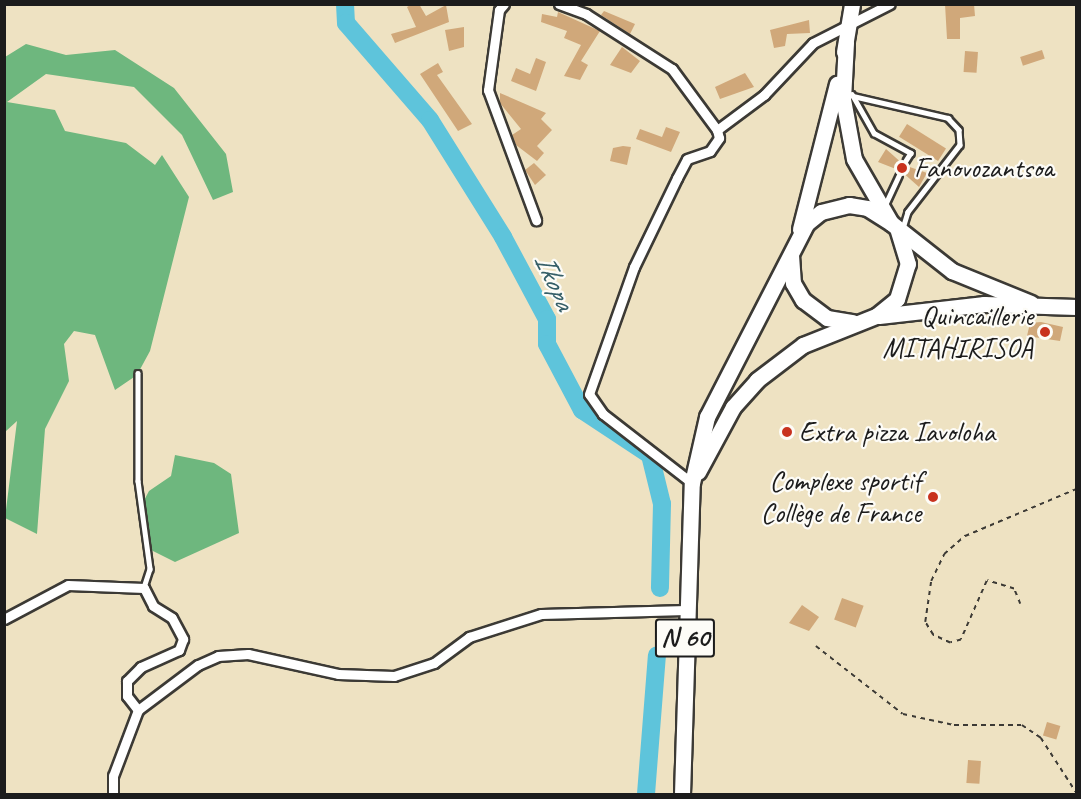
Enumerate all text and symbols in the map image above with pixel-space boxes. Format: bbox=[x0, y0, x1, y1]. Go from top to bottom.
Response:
place label: Fanovozantsoa bbox=[914, 151, 1054, 185]
marker: Fanovozantsoa bbox=[895, 161, 909, 175]
water label: Ikopa bbox=[527, 247, 583, 315]
place label: Quincaillerie MITAHIRISOA bbox=[883, 299, 1033, 365]
marker: Quincaillerie MITAHIRISOA bbox=[1038, 325, 1052, 339]
place label: Extra pizza Iavoloha bbox=[799, 415, 995, 449]
marker: Extra pizza Iavoloha bbox=[780, 425, 794, 439]
place label: Complexe sportif Collège de France bbox=[760, 464, 921, 530]
marker: Complexe sportif Collège de France bbox=[926, 490, 940, 504]
road number: N 60 bbox=[654, 614, 716, 662]

